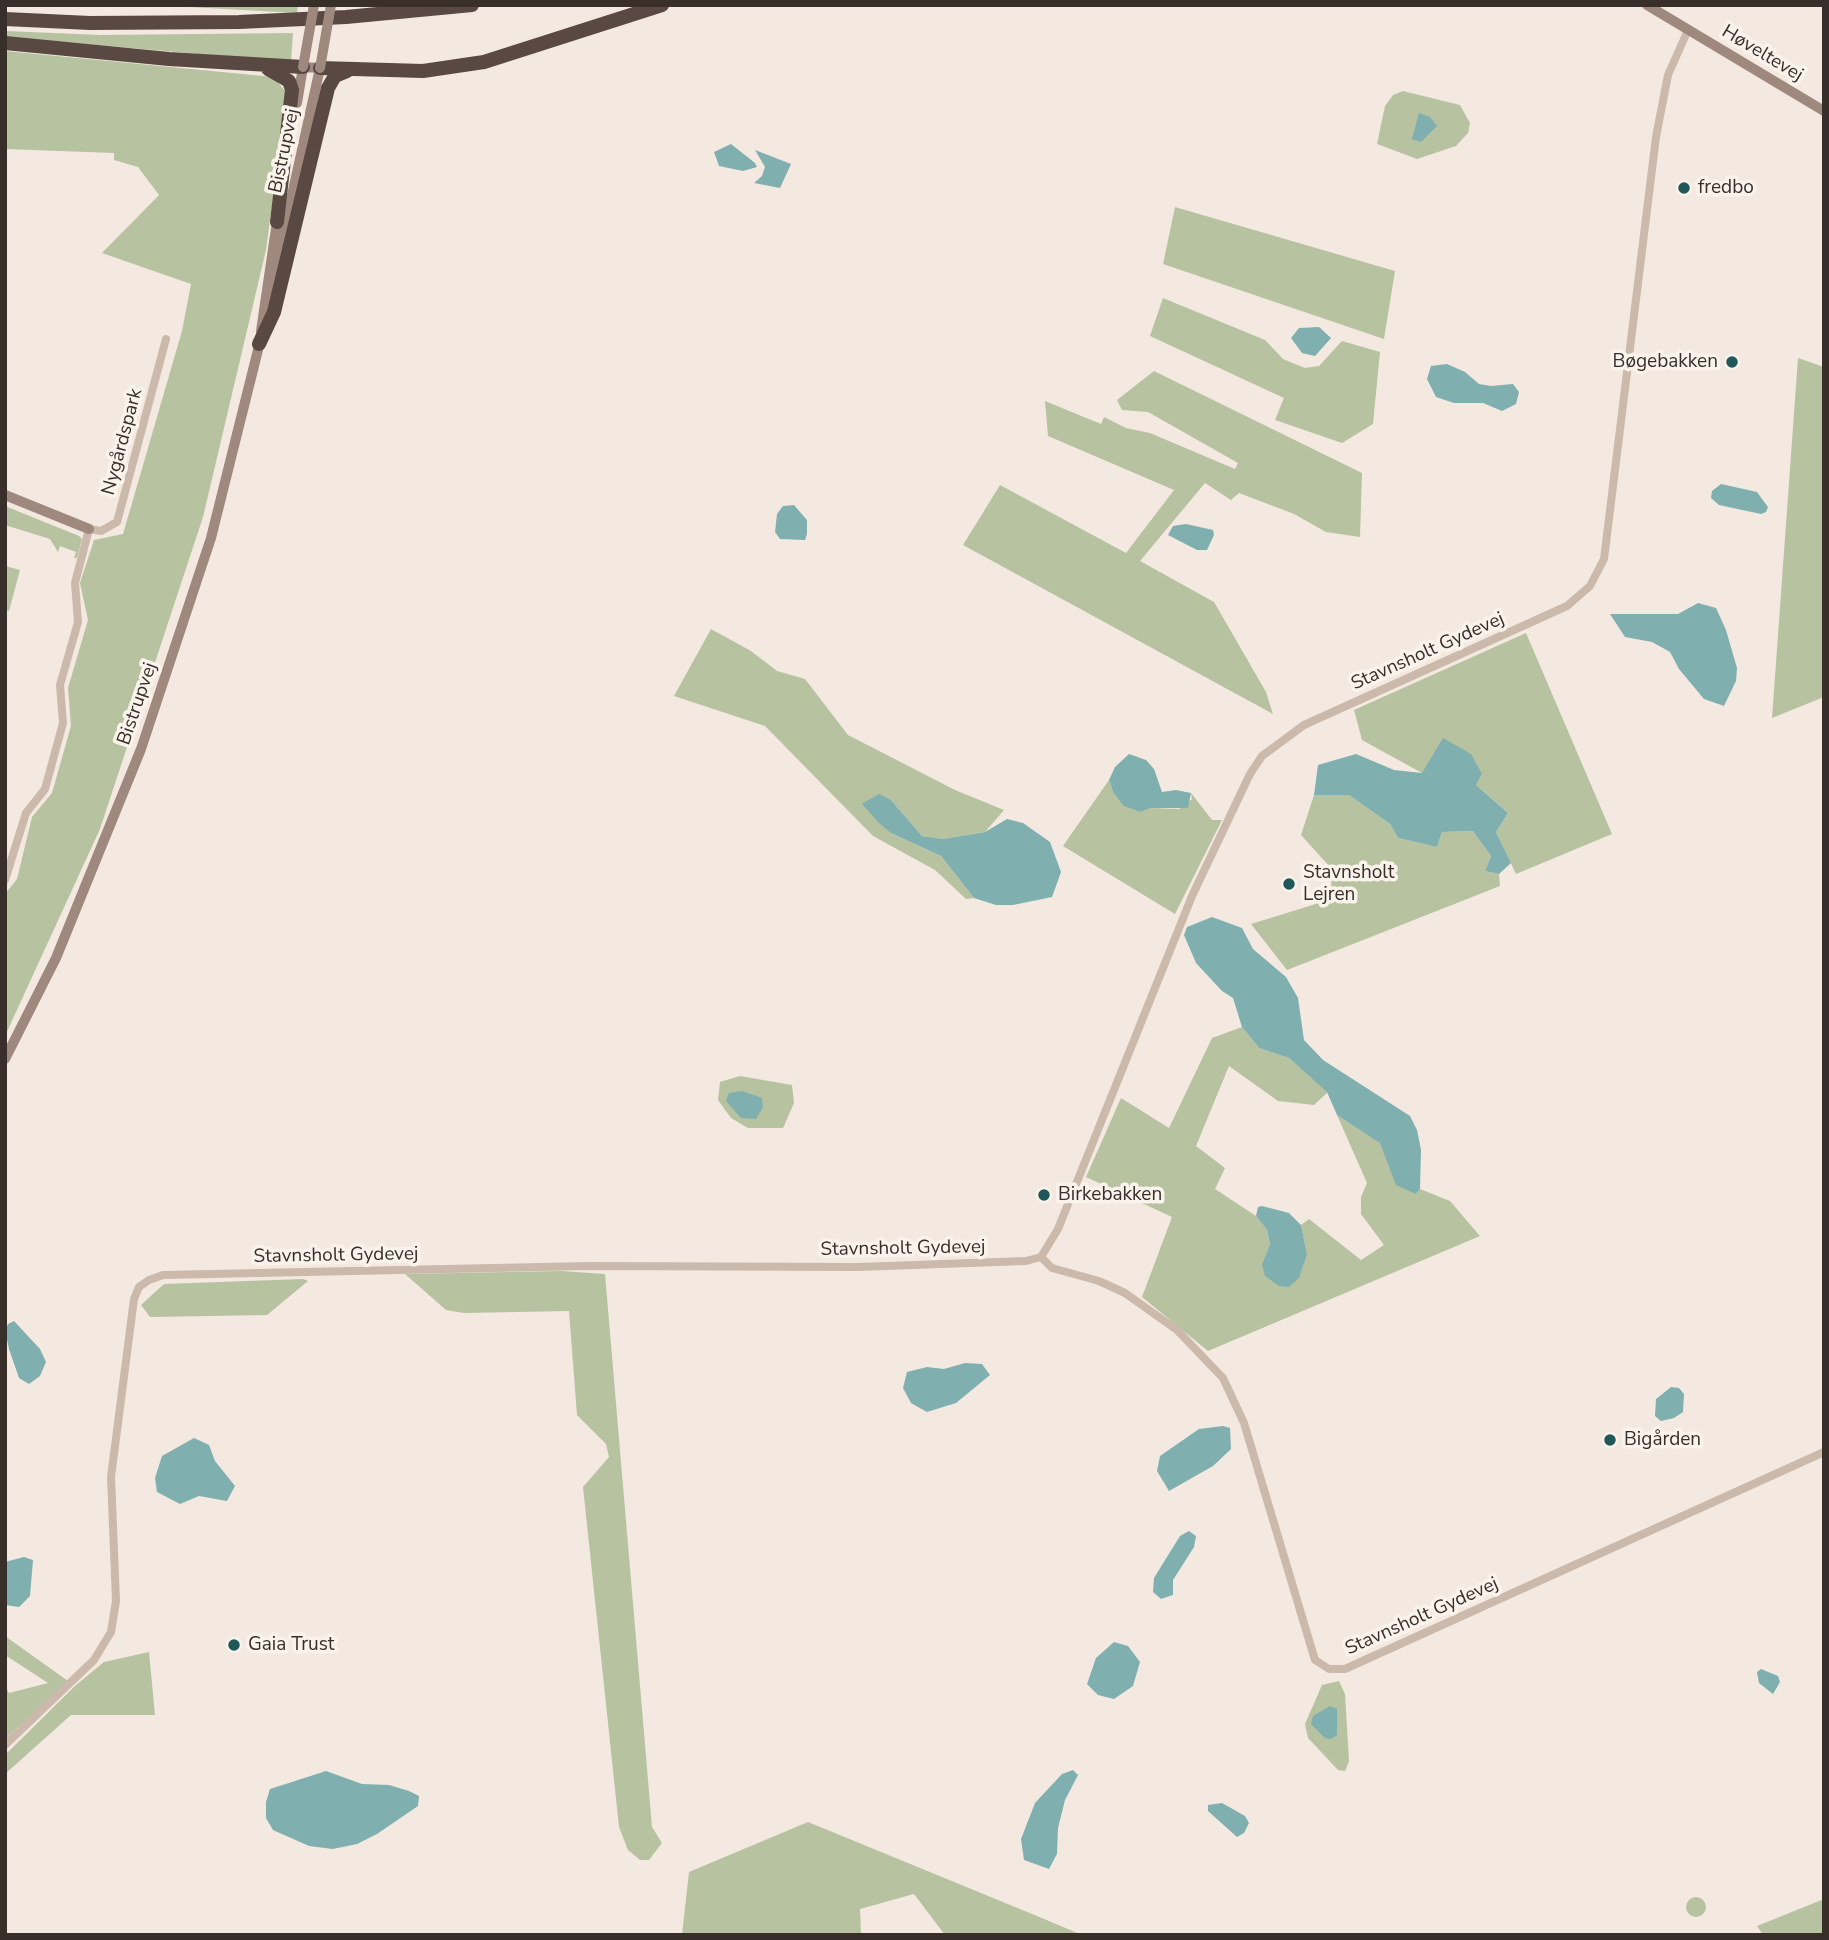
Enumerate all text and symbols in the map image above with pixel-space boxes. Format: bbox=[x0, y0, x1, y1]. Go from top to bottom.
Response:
street label: Høveltevej bbox=[1717, 21, 1807, 87]
street label: Bistrupvej bbox=[265, 107, 305, 195]
place label: fredbo bbox=[1698, 177, 1754, 199]
marker: fredbo bbox=[1676, 180, 1692, 196]
place label: Bøgebakken bbox=[1613, 351, 1718, 373]
marker: Bøgebakken bbox=[1724, 354, 1740, 370]
street label: Nygårdspark bbox=[98, 386, 148, 498]
street label: Stavnsholt Gydevej bbox=[1348, 608, 1508, 696]
street label: Bistrupvej bbox=[113, 660, 163, 748]
place label: Stavnsholt Lejren bbox=[1303, 862, 1394, 906]
marker: Stavnsholt Lejren bbox=[1281, 876, 1297, 892]
place label: Birkebakken bbox=[1058, 1184, 1162, 1206]
marker: Birkebakken bbox=[1036, 1187, 1052, 1203]
street label: Stavnsholt Gydevej bbox=[820, 1236, 986, 1262]
street label: Stavnsholt Gydevej bbox=[253, 1243, 419, 1269]
place label: Bigården bbox=[1624, 1429, 1701, 1451]
marker: Bigården bbox=[1602, 1432, 1618, 1448]
street label: Stavnsholt Gydevej bbox=[1342, 1573, 1502, 1661]
place label: Gaia Trust bbox=[248, 1634, 334, 1656]
marker: Gaia Trust bbox=[226, 1637, 242, 1653]

